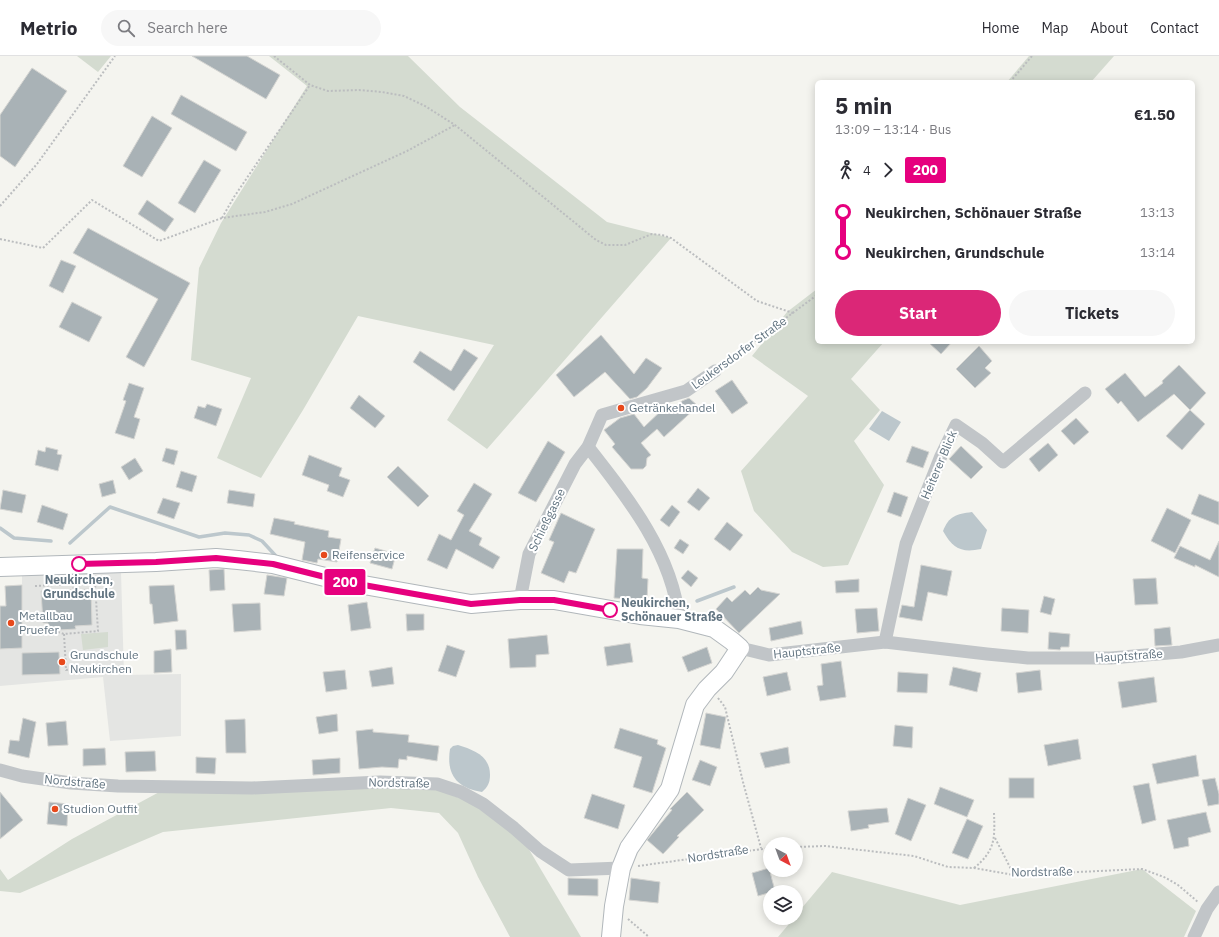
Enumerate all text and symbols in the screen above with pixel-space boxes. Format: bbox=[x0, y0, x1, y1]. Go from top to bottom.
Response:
search box bbox=[101, 10, 381, 46]
text: Metrio bbox=[20, 16, 77, 40]
icon: search bbox=[115, 17, 137, 39]
text: Search here bbox=[147, 18, 228, 37]
text: Home bbox=[982, 19, 1019, 37]
text: Map bbox=[1041, 19, 1068, 37]
text: About bbox=[1090, 19, 1128, 37]
text: Contact bbox=[1150, 19, 1199, 37]
text: 5 min bbox=[835, 91, 892, 120]
text: €1.50 bbox=[1134, 105, 1175, 124]
text: 13:09 – 13:14 · Bus bbox=[835, 121, 951, 138]
icon: walk bbox=[835, 159, 857, 181]
icon: forward bbox=[877, 159, 899, 181]
text: 200 bbox=[913, 161, 938, 179]
text: 4 bbox=[863, 162, 871, 179]
text: Neukirchen, Schönauer Straße bbox=[865, 203, 1082, 222]
text: 13:13 bbox=[1140, 204, 1175, 221]
text: Neukirchen, Grundschule bbox=[865, 243, 1044, 262]
text: 13:14 bbox=[1140, 244, 1175, 261]
button: Start bbox=[835, 290, 1001, 336]
button: Tickets bbox=[1009, 290, 1175, 336]
street label: Leukersdorfer Straße bbox=[688, 313, 790, 392]
place label: Getränkehandel bbox=[629, 400, 715, 415]
marker: Getränkehandel bbox=[616, 403, 626, 413]
street label: Heiterer Blick bbox=[917, 427, 960, 502]
street label: Schießgasse bbox=[525, 486, 568, 554]
place label: Reifenservice bbox=[332, 547, 405, 562]
marker: Reifenservice bbox=[319, 550, 329, 560]
marker: Neukirchen, Grundschule bbox=[71, 556, 87, 572]
line badge: 200 bbox=[322, 569, 368, 595]
place label: Neukirchen, Grundschule bbox=[43, 572, 115, 601]
text: 200 bbox=[332, 573, 358, 591]
place label: Neukirchen, Schönauer Straße bbox=[621, 595, 723, 624]
marker: Neukirchen, Schönauer Straße bbox=[602, 602, 618, 618]
place label: Metallbau Pruefer bbox=[19, 608, 73, 637]
marker: Metallbau Pruefer bbox=[6, 618, 16, 628]
street label: Hauptstraße bbox=[772, 639, 842, 662]
street label: Hauptstraße bbox=[1095, 646, 1164, 665]
place label: Grundschule Neukirchen bbox=[70, 647, 139, 676]
marker: Grundschule Neukirchen bbox=[57, 657, 67, 667]
street label: Nordstraße bbox=[44, 771, 107, 792]
street label: Nordstraße bbox=[368, 774, 430, 791]
place label: Studion Outfit bbox=[63, 801, 138, 816]
marker: Studion Outfit bbox=[50, 804, 60, 814]
north arrow bbox=[763, 837, 803, 877]
map controls bbox=[763, 837, 803, 925]
street label: Nordstraße bbox=[686, 841, 750, 866]
street label: Nordstraße bbox=[1011, 863, 1073, 880]
button: layers bbox=[763, 885, 803, 925]

